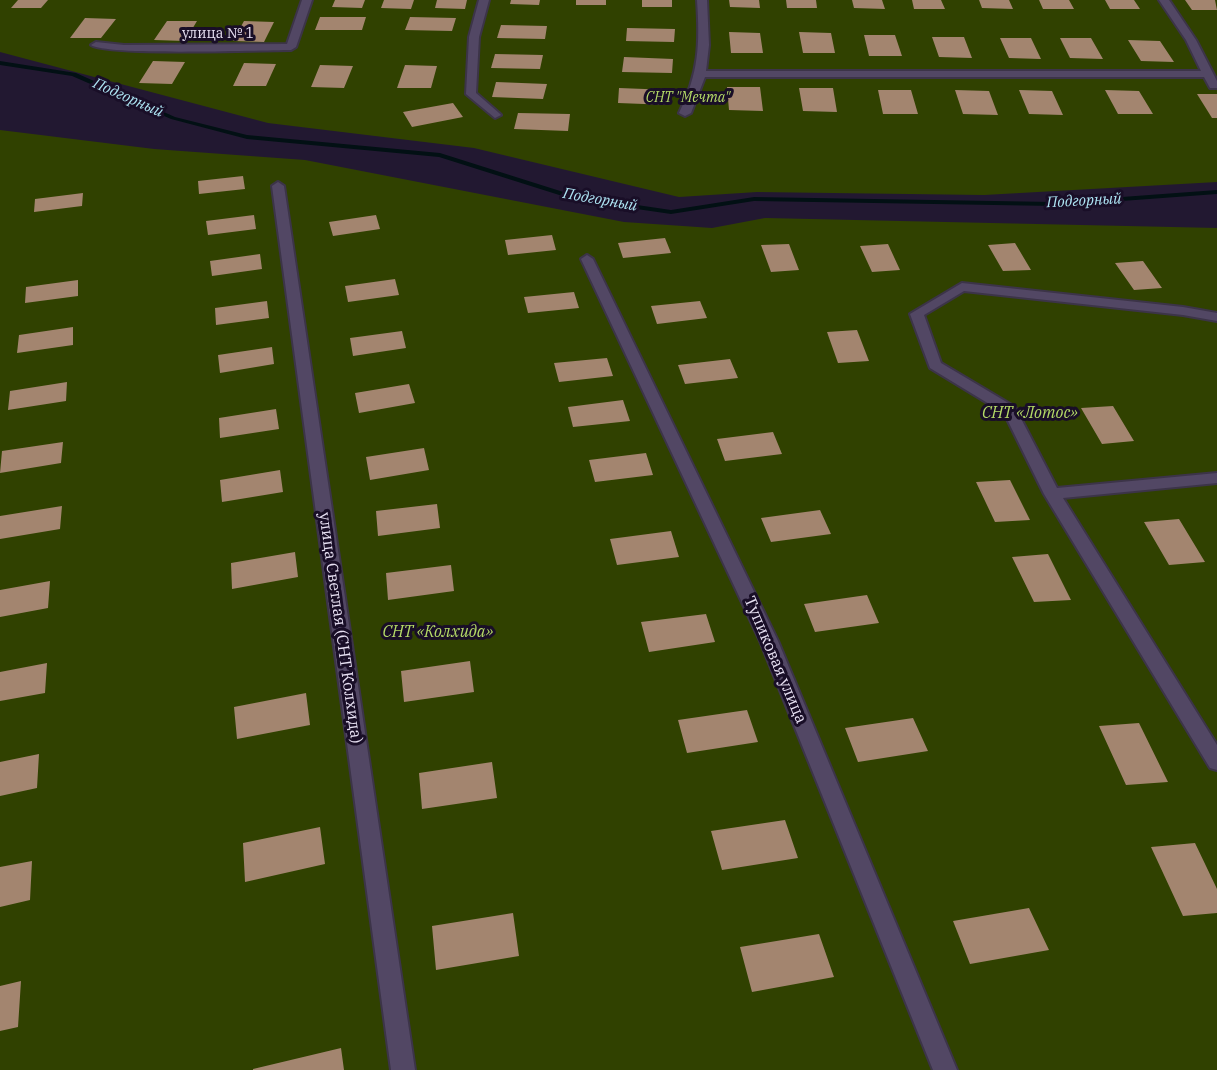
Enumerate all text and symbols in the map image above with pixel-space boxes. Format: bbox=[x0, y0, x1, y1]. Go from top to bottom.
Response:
street label: улица № 1 bbox=[182, 26, 254, 42]
water label: Подгорный bbox=[90, 75, 166, 121]
park label: СНТ "Мечта" bbox=[646, 90, 730, 106]
water label: Подгорный bbox=[561, 185, 639, 215]
water label: Подгорный bbox=[1046, 190, 1122, 212]
park label: СНТ «Лотос» bbox=[982, 403, 1078, 423]
street label: улица Светлая (СНТ Колхида) bbox=[314, 511, 366, 745]
street label: Тупиковая улица bbox=[740, 593, 810, 727]
park label: СНТ «Колхида» bbox=[383, 622, 493, 642]

